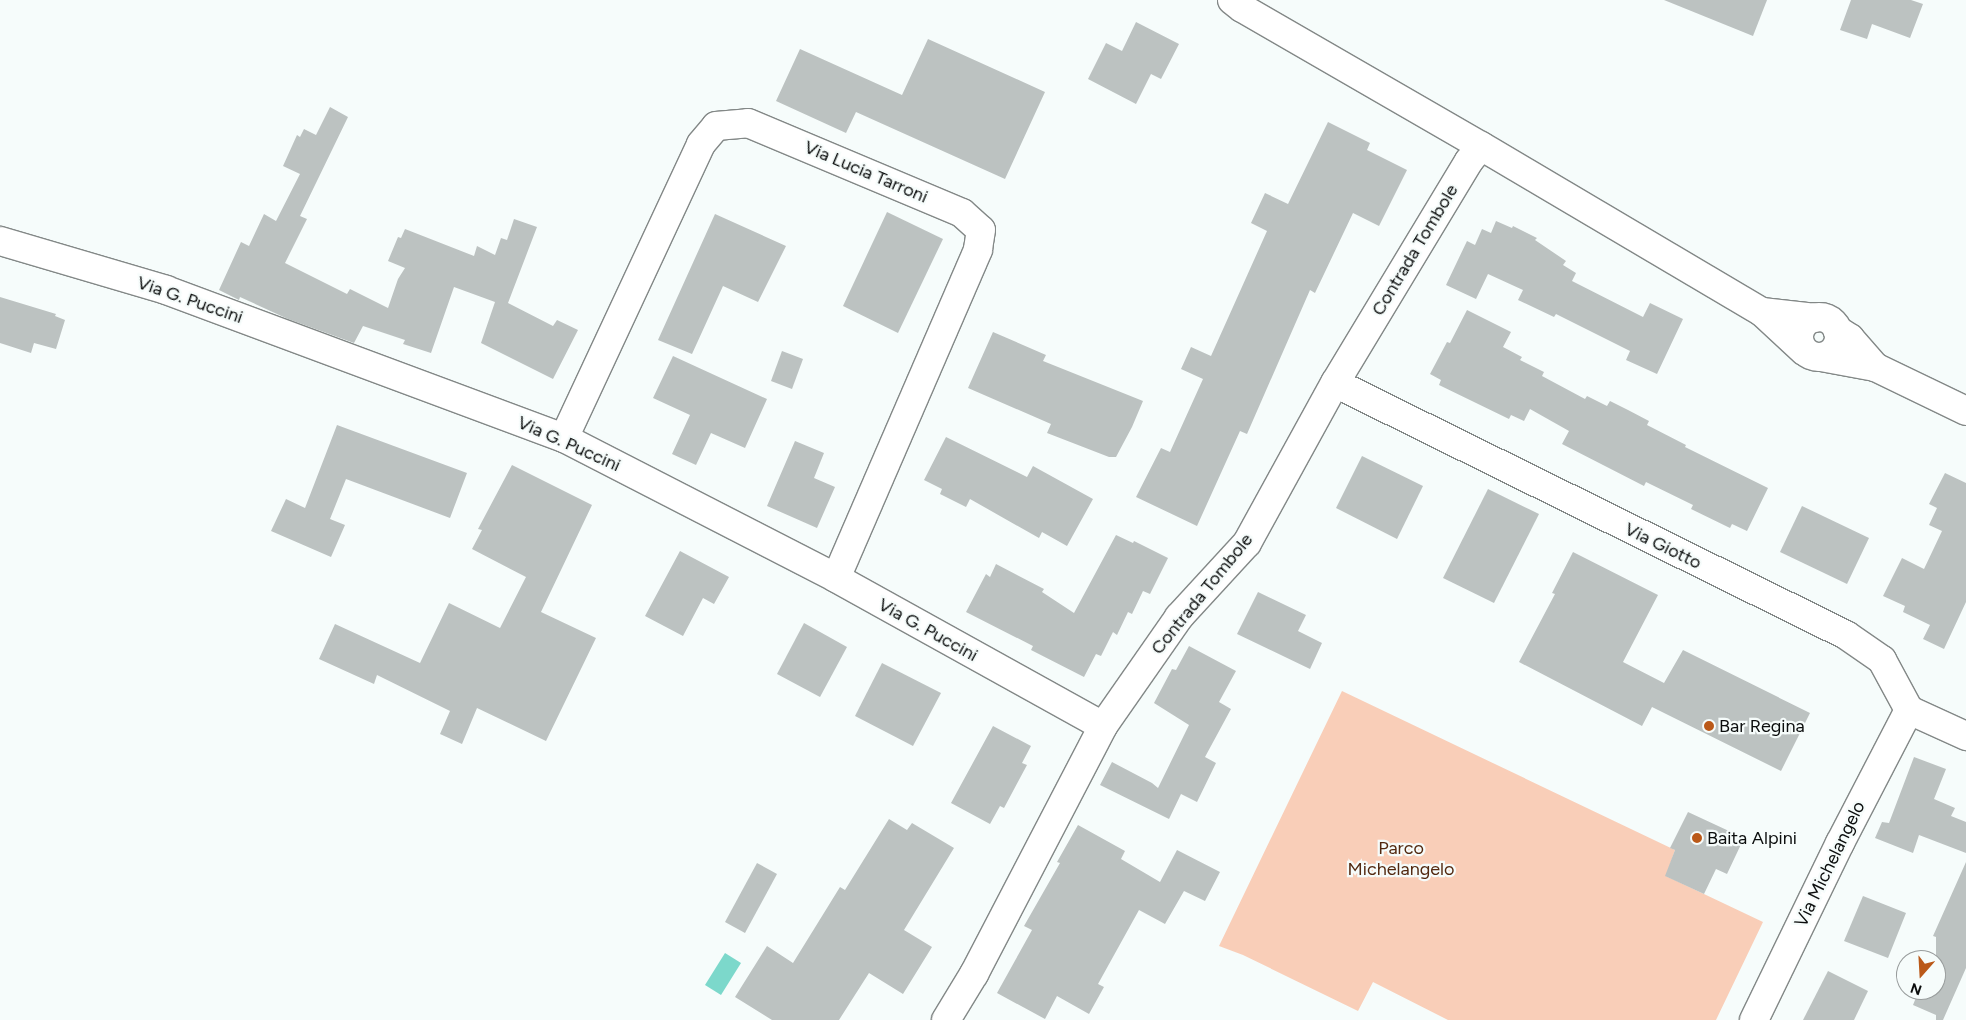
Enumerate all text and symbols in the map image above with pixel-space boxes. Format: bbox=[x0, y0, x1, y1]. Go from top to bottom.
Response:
street label: Via Lucia Tarroni bbox=[801, 136, 931, 208]
street label: Contrada Tombole bbox=[1367, 181, 1463, 319]
street label: Via G. Puccini bbox=[134, 272, 246, 328]
street label: Via G. Puccini bbox=[514, 412, 624, 476]
street label: Via Giotto bbox=[1621, 518, 1705, 574]
street label: Contrada Tombole bbox=[1147, 529, 1257, 659]
street label: Via G. Puccini bbox=[874, 594, 982, 666]
place label: Bar Regina bbox=[1719, 715, 1805, 737]
marker: Bar Regina bbox=[1703, 720, 1715, 732]
street label: Via Michelangelo bbox=[1790, 798, 1870, 930]
place label: Baita Alpini bbox=[1707, 827, 1797, 849]
marker: Baita Alpini bbox=[1691, 832, 1703, 844]
park label: Parco Michelangelo bbox=[1348, 838, 1454, 881]
north arrow bbox=[1896, 950, 1946, 1000]
text: N bbox=[1908, 979, 1924, 999]

